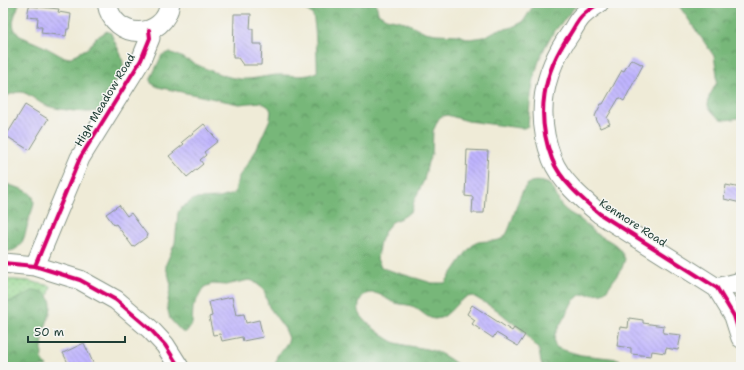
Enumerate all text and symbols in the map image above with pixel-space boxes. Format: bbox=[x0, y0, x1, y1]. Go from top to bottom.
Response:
street label: High Meadow Road bbox=[71, 51, 139, 149]
street label: Kenmore Road bbox=[596, 196, 670, 250]
scale bar bbox=[28, 318, 125, 344]
text: 50 m bbox=[34, 324, 64, 340]

